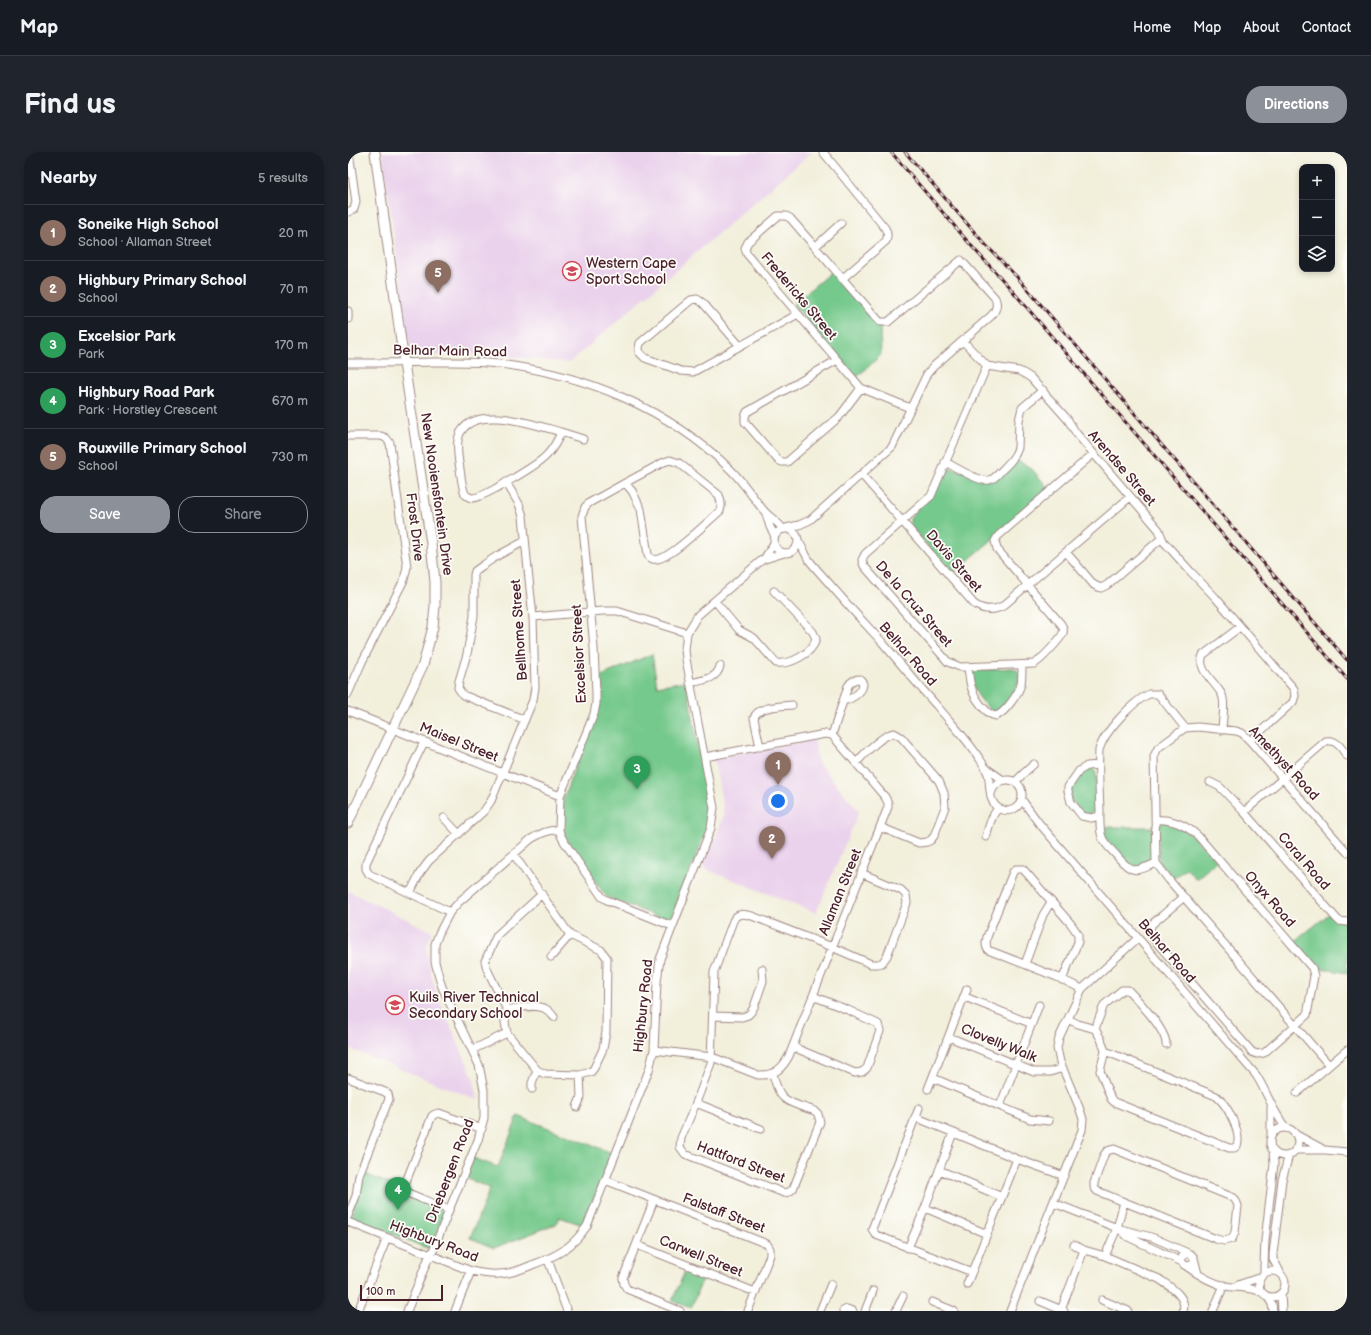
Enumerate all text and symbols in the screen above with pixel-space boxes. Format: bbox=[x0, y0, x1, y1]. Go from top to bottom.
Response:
text: Map bbox=[20, 16, 58, 39]
text: Home bbox=[1133, 19, 1171, 36]
text: Map bbox=[1193, 19, 1221, 36]
text: About bbox=[1243, 19, 1280, 36]
text: Contact bbox=[1302, 19, 1351, 36]
button: Directions bbox=[1246, 86, 1347, 123]
text: Find us bbox=[24, 88, 116, 121]
map controls bbox=[1299, 164, 1335, 272]
button: + bbox=[1299, 164, 1335, 200]
text: Nearby bbox=[40, 168, 97, 188]
text: 5 results bbox=[258, 170, 308, 186]
button: − bbox=[1299, 200, 1335, 236]
text: Soneike High School bbox=[78, 215, 218, 234]
text: 1 bbox=[50, 225, 56, 241]
text: 20 m bbox=[278, 225, 308, 241]
text: School · Allaman Street bbox=[78, 234, 212, 250]
button: layers bbox=[1299, 236, 1335, 272]
street label: Fredericks Street bbox=[757, 249, 841, 344]
place label: Western Cape Sport School bbox=[586, 255, 676, 288]
pin: 5 bbox=[425, 260, 451, 293]
school or university icon: Western Cape Sport School bbox=[561, 260, 583, 282]
text: Highbury Primary School bbox=[78, 271, 247, 290]
text: 2 bbox=[49, 281, 57, 297]
text: 70 m bbox=[280, 281, 308, 297]
text: School bbox=[78, 290, 118, 306]
text: Excelsior Park bbox=[78, 327, 176, 346]
text: 3 bbox=[49, 337, 57, 353]
text: 170 m bbox=[275, 337, 308, 353]
street label: Belhar Main Road bbox=[393, 342, 507, 360]
text: Park bbox=[78, 346, 104, 362]
text: Highbury Road Park bbox=[78, 383, 214, 402]
text: 4 bbox=[49, 393, 57, 409]
text: 670 m bbox=[272, 393, 308, 409]
text: Park · Horstley Crescent bbox=[78, 402, 217, 418]
street label: New Nooiensfontein Drive bbox=[417, 411, 457, 577]
street label: Arendse Street bbox=[1085, 427, 1160, 510]
text: Rouxville Primary School bbox=[78, 439, 246, 458]
text: 5 bbox=[49, 449, 57, 465]
text: 730 m bbox=[272, 449, 308, 465]
text: School bbox=[78, 458, 118, 474]
street label: Frost Drive bbox=[402, 492, 428, 562]
button: Save bbox=[40, 496, 170, 533]
button: Share bbox=[178, 496, 308, 533]
street label: Davis Street bbox=[922, 526, 986, 596]
street label: De la Cruz Street bbox=[872, 558, 956, 651]
street label: Bellhome Street bbox=[507, 578, 531, 681]
street label: Excelsior Street bbox=[568, 603, 590, 704]
street label: Belhar Road bbox=[876, 618, 940, 690]
street label: Maisel Street bbox=[417, 718, 502, 766]
street label: Amethyst Road bbox=[1245, 722, 1323, 804]
pin: 1 bbox=[765, 752, 791, 785]
pin: 3 bbox=[624, 756, 650, 789]
your location bbox=[768, 791, 788, 811]
pin: 2 bbox=[759, 826, 785, 859]
street label: Coral Road bbox=[1274, 828, 1334, 894]
street label: Allaman Street bbox=[815, 846, 865, 938]
street label: Onyx Road bbox=[1241, 867, 1299, 931]
street label: Belhar Road bbox=[1135, 915, 1199, 987]
street label: Highbury Road bbox=[630, 958, 656, 1054]
place label: Kuils River Technical Secondary School bbox=[409, 989, 539, 1022]
school or university icon: Kuils River Technical Secondary School bbox=[384, 994, 406, 1016]
street label: Clovelly Walk bbox=[959, 1020, 1040, 1066]
street label: Driebergen Road bbox=[422, 1117, 478, 1225]
street label: Hattford Street bbox=[694, 1137, 788, 1187]
pin: 4 bbox=[385, 1177, 411, 1210]
street label: Falstaff Street bbox=[680, 1189, 768, 1237]
street label: Highbury Road bbox=[387, 1216, 481, 1266]
street label: Carwell Street bbox=[657, 1232, 746, 1281]
scale bar bbox=[360, 1283, 443, 1302]
text: 100 m bbox=[366, 1285, 395, 1298]

